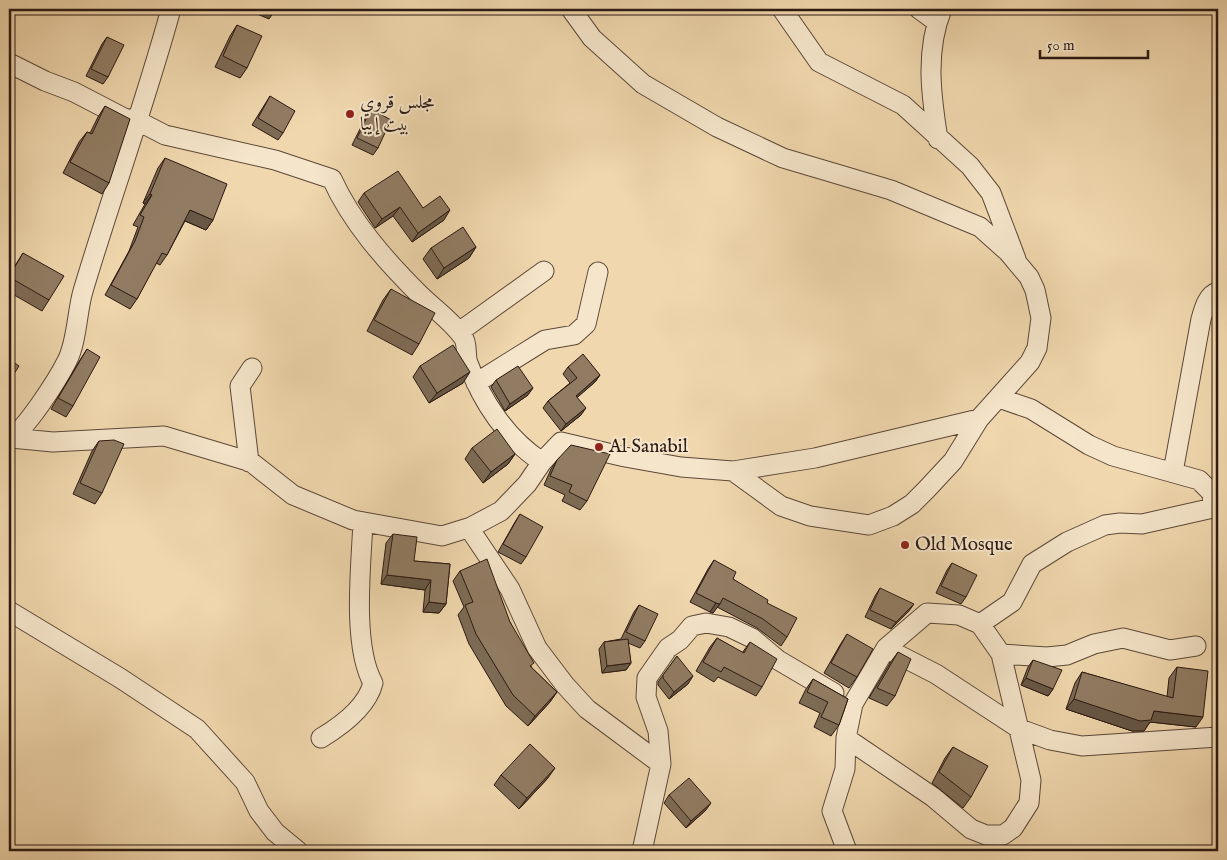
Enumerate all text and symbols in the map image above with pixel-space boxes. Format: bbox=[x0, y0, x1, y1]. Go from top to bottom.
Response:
scale bar bbox=[1040, 28, 1147, 60]
text: 50 m bbox=[1047, 36, 1075, 55]
place label: مجلس قروي بيت إيبا bbox=[360, 91, 435, 137]
marker: مجلس قروي بيت إيبا bbox=[344, 108, 356, 120]
place label: Al Sanabil bbox=[608, 435, 689, 459]
marker: Al Sanabil bbox=[593, 441, 605, 453]
place label: Old Mosque bbox=[915, 533, 1013, 557]
marker: Old Mosque bbox=[899, 539, 911, 551]

